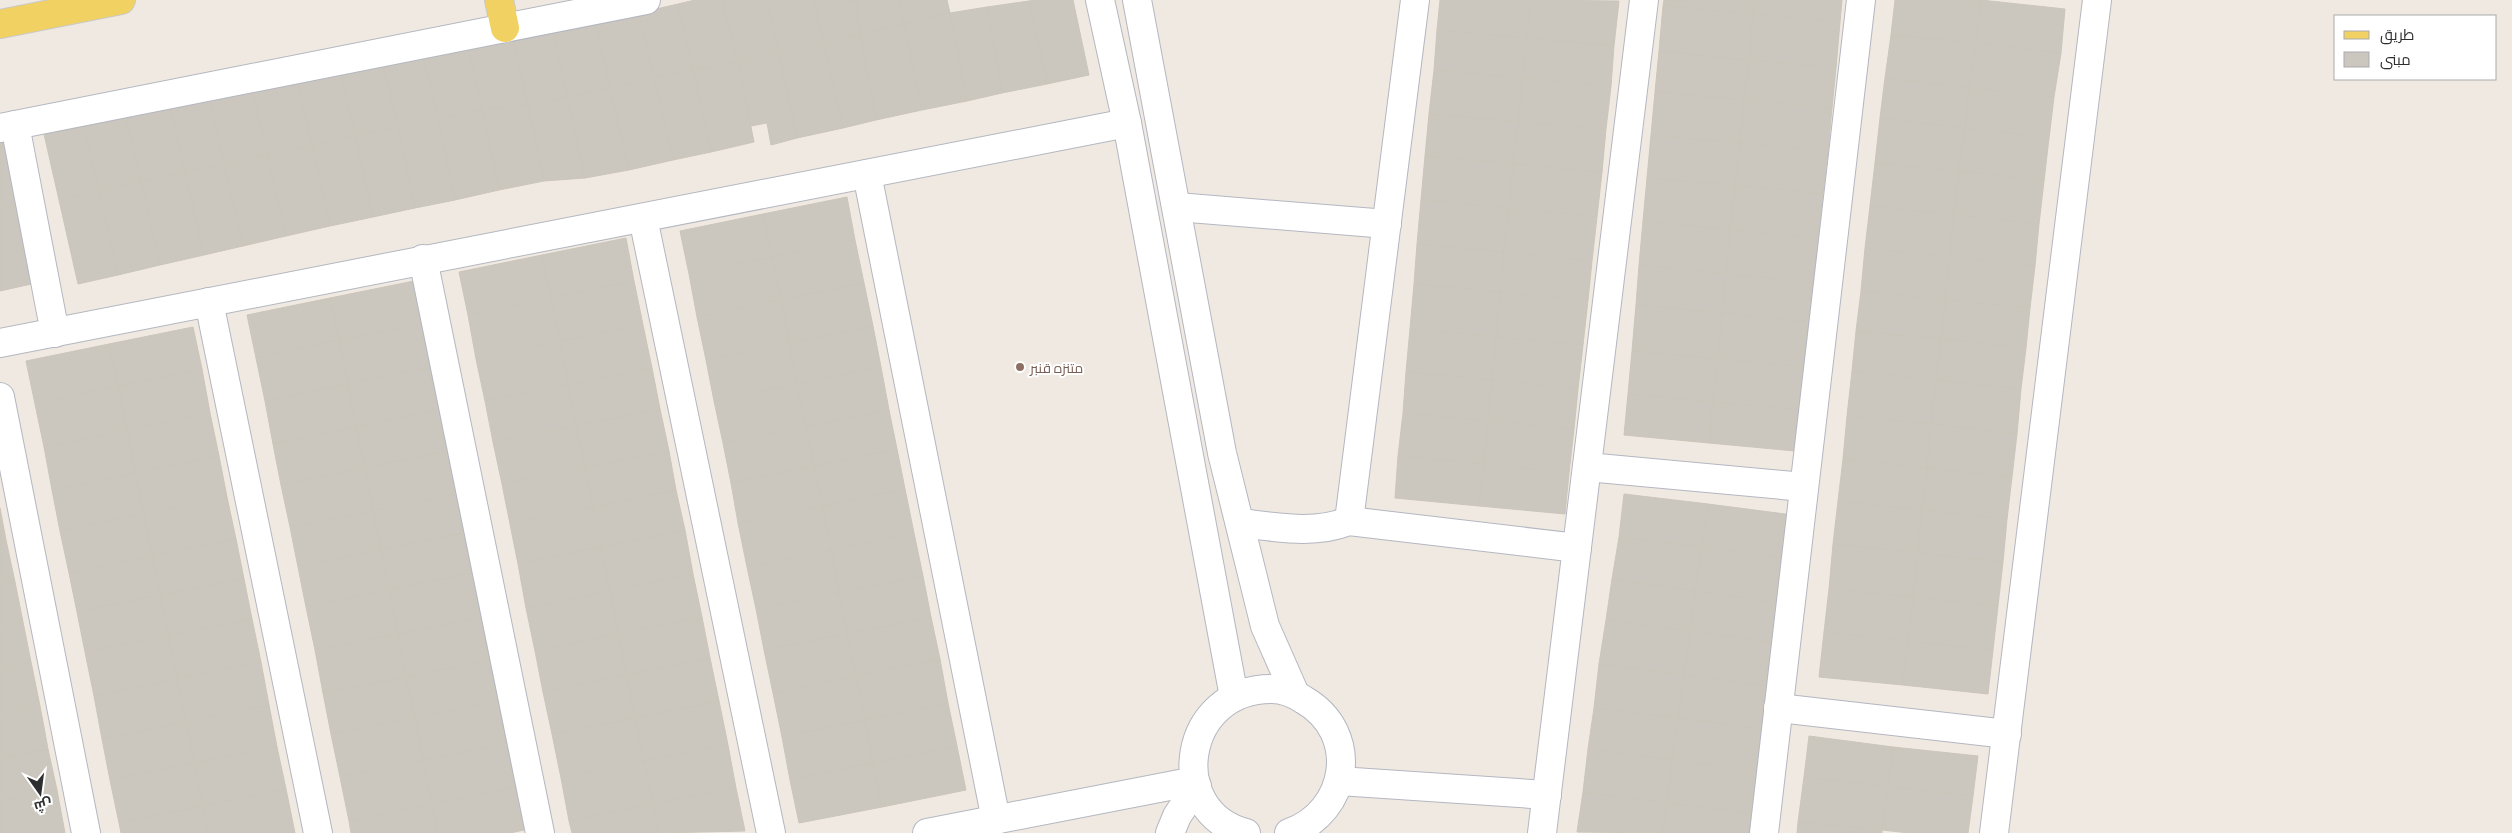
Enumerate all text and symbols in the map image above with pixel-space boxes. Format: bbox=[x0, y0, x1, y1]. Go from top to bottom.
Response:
legend bbox=[2334, 15, 2497, 80]
text: طريق bbox=[2380, 25, 2414, 45]
text: مبنى bbox=[2380, 50, 2411, 70]
place label: متنزه قنبر bbox=[1029, 359, 1083, 376]
marker: متنزه قنبر bbox=[1014, 361, 1026, 373]
north arrow bbox=[15, 768, 65, 818]
text: ش bbox=[32, 795, 54, 817]

